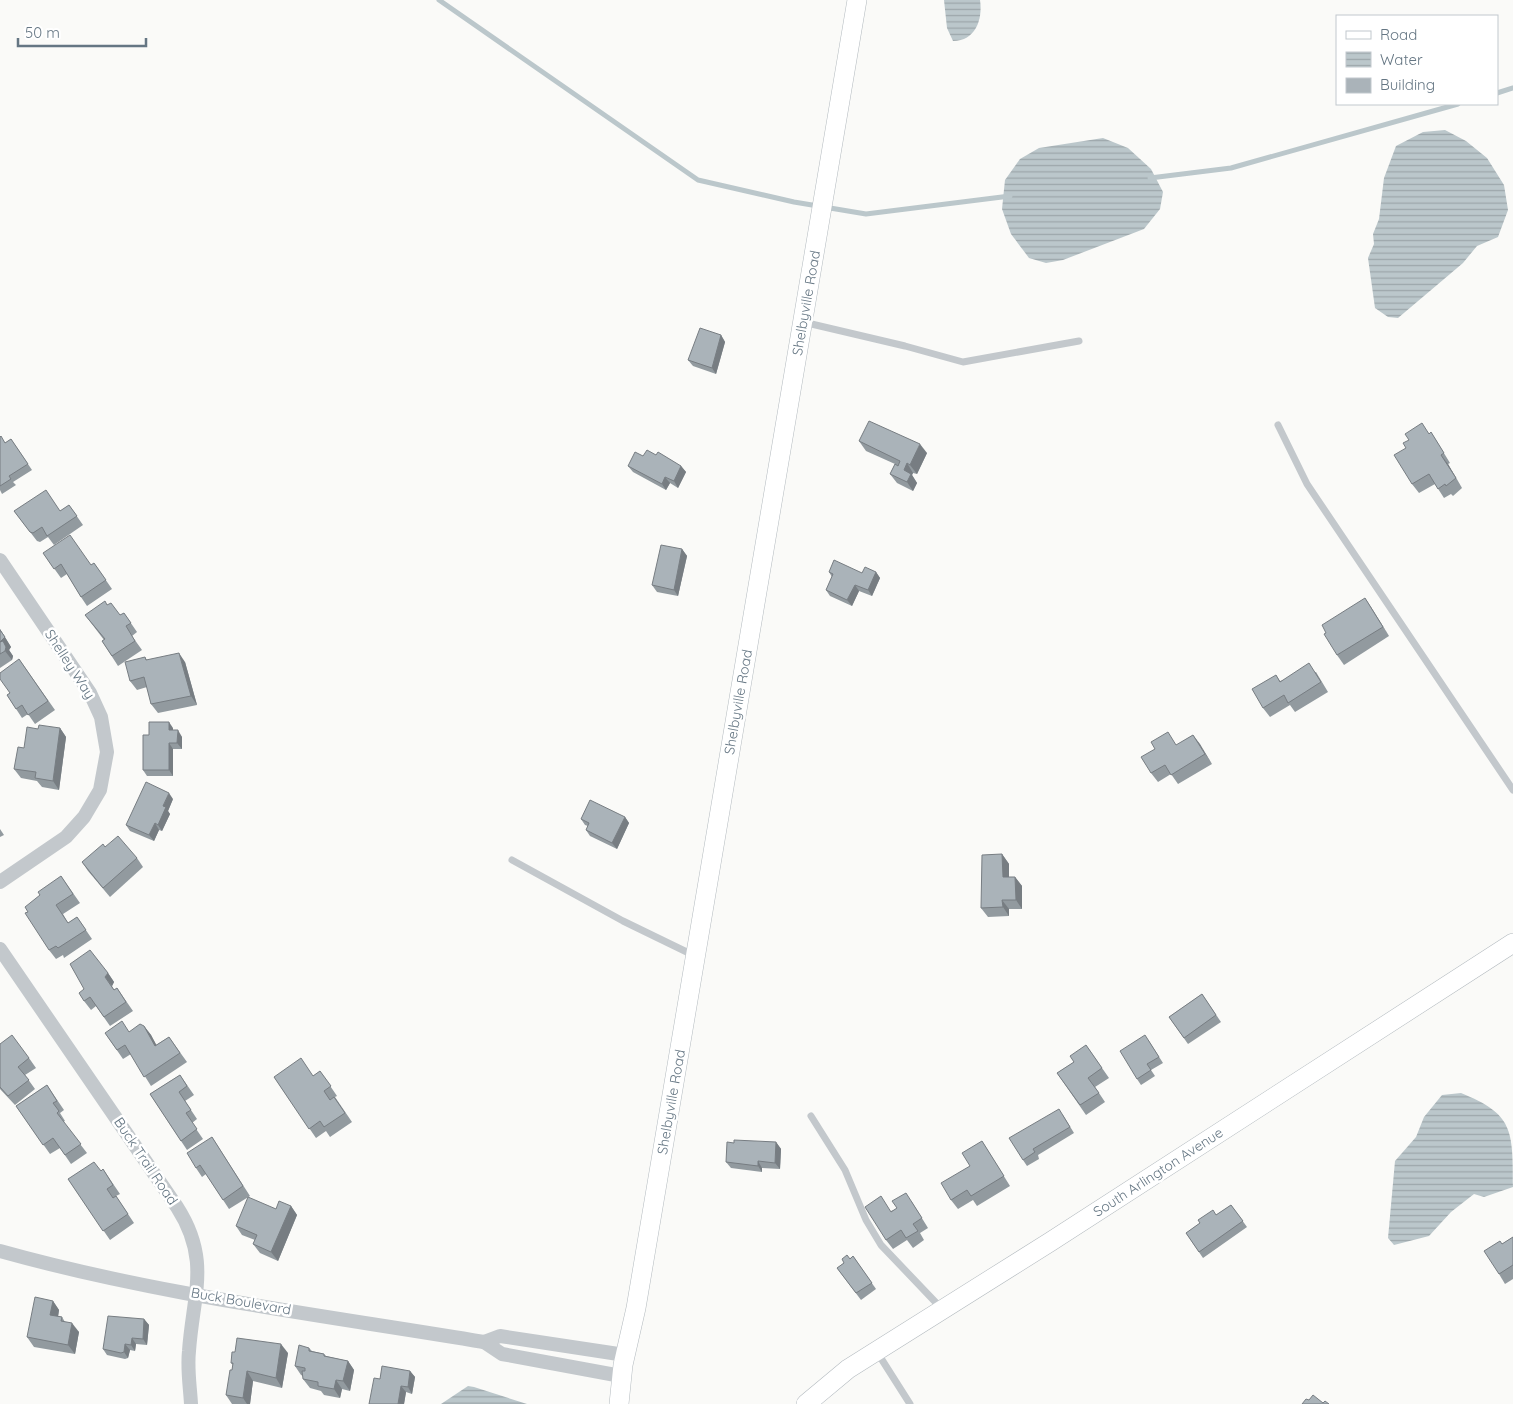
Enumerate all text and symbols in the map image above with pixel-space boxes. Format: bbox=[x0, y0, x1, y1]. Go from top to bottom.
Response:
scale bar bbox=[18, 15, 145, 47]
legend bbox=[1336, 15, 1498, 105]
text: 50 m bbox=[25, 23, 60, 42]
text: Road bbox=[1380, 25, 1417, 44]
text: Water bbox=[1380, 50, 1423, 69]
text: Building bbox=[1380, 75, 1435, 94]
street label: Shelbyville Road bbox=[788, 249, 824, 357]
street label: Shelley Way bbox=[41, 626, 99, 702]
street label: Shelbyville Road bbox=[720, 648, 756, 756]
street label: Shelbyville Road bbox=[653, 1048, 689, 1156]
street label: Buck Trail Road bbox=[110, 1114, 182, 1208]
street label: South Arlington Avenue bbox=[1090, 1123, 1226, 1221]
street label: Buck Boulevard bbox=[189, 1283, 293, 1319]

